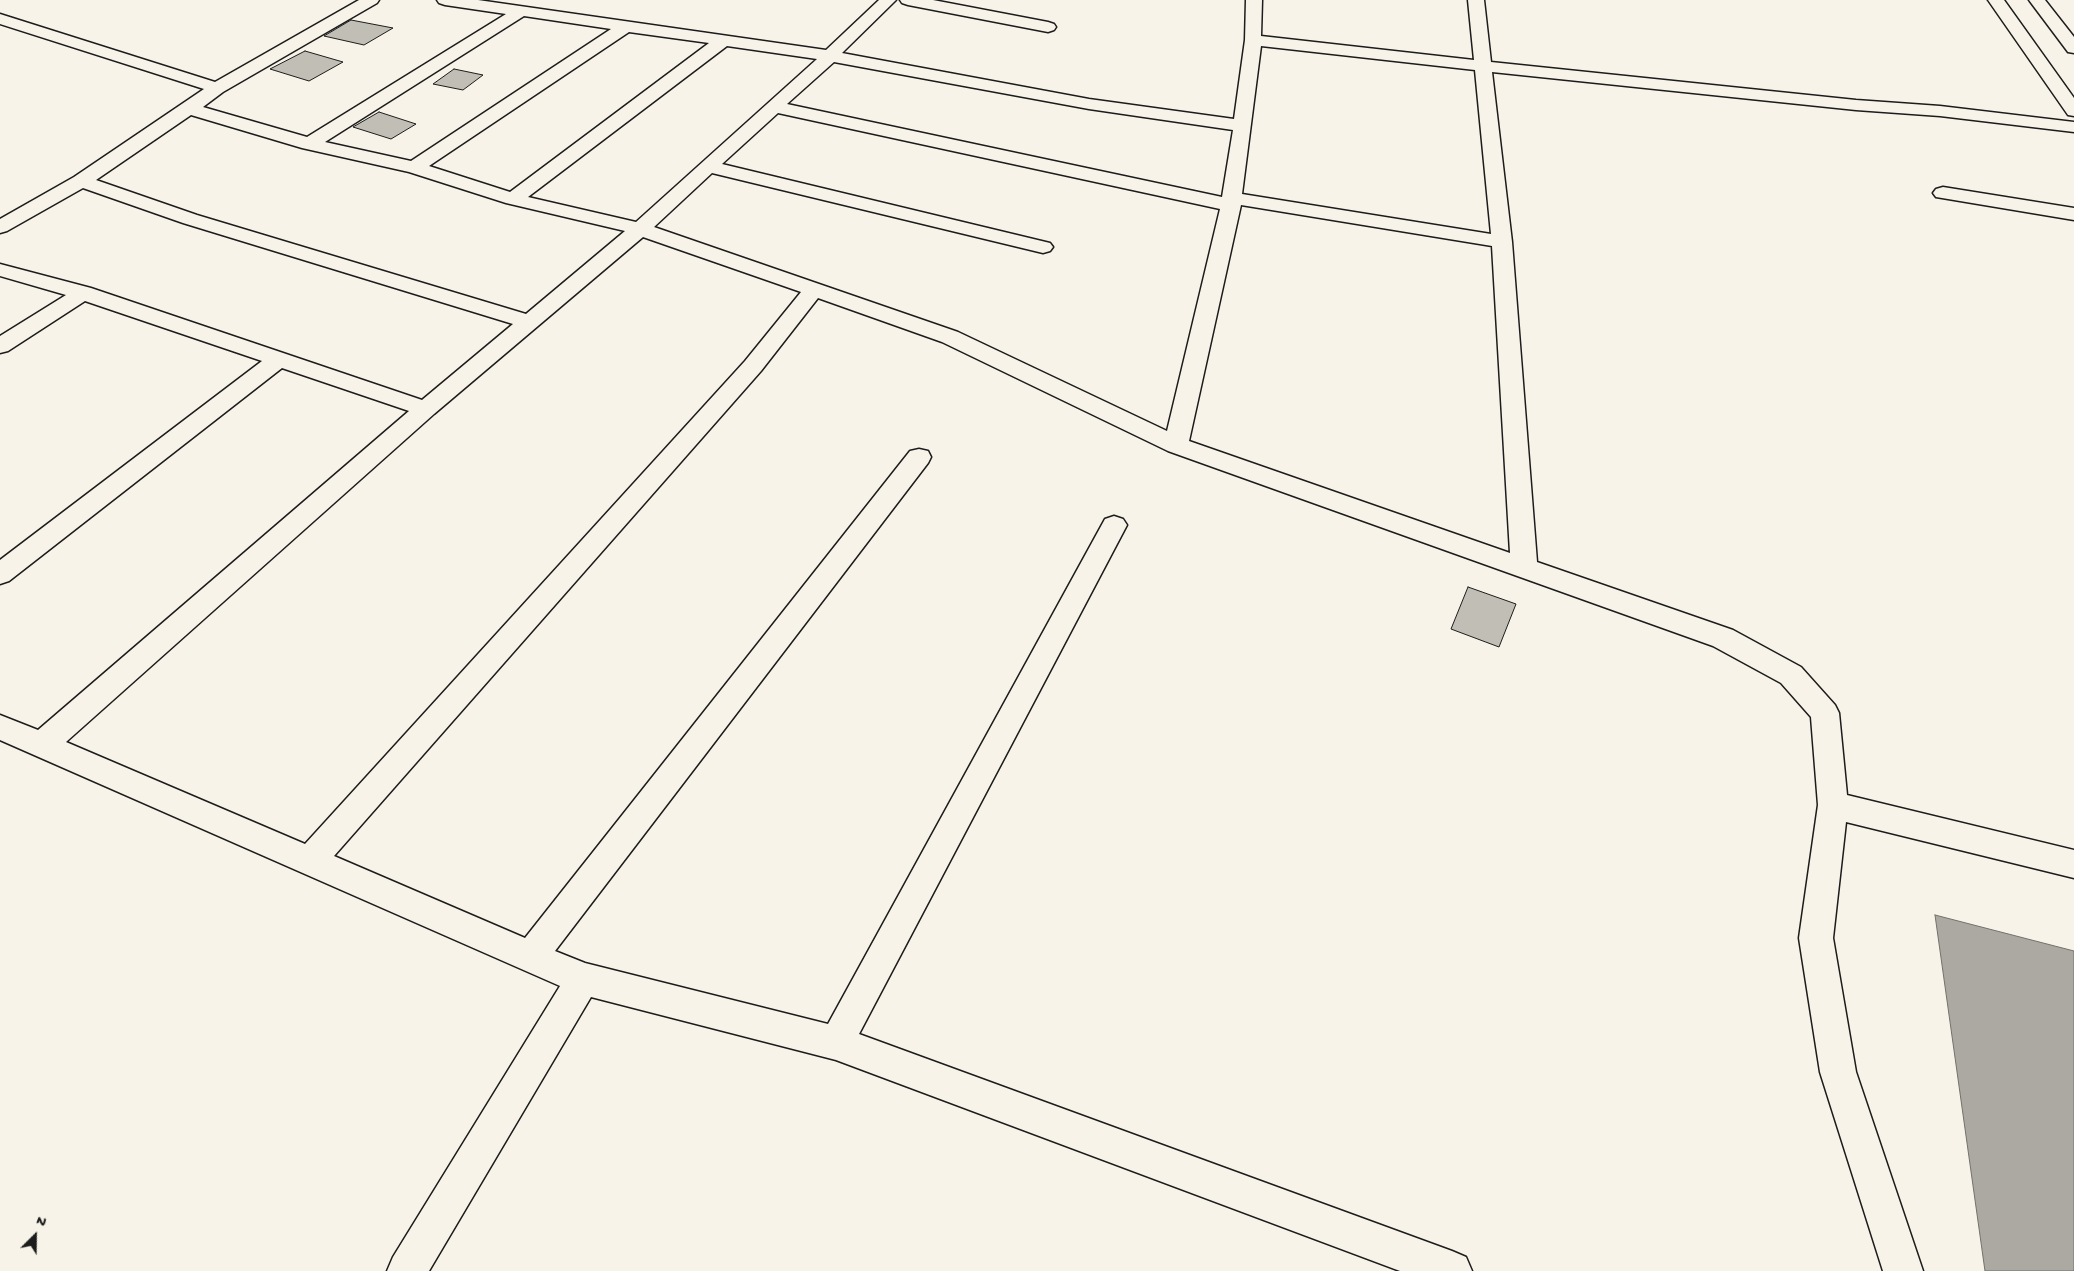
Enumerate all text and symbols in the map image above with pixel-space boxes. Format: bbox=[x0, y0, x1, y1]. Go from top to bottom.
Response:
north arrow bbox=[10, 1211, 60, 1261]
text: N bbox=[34, 1212, 49, 1231]

